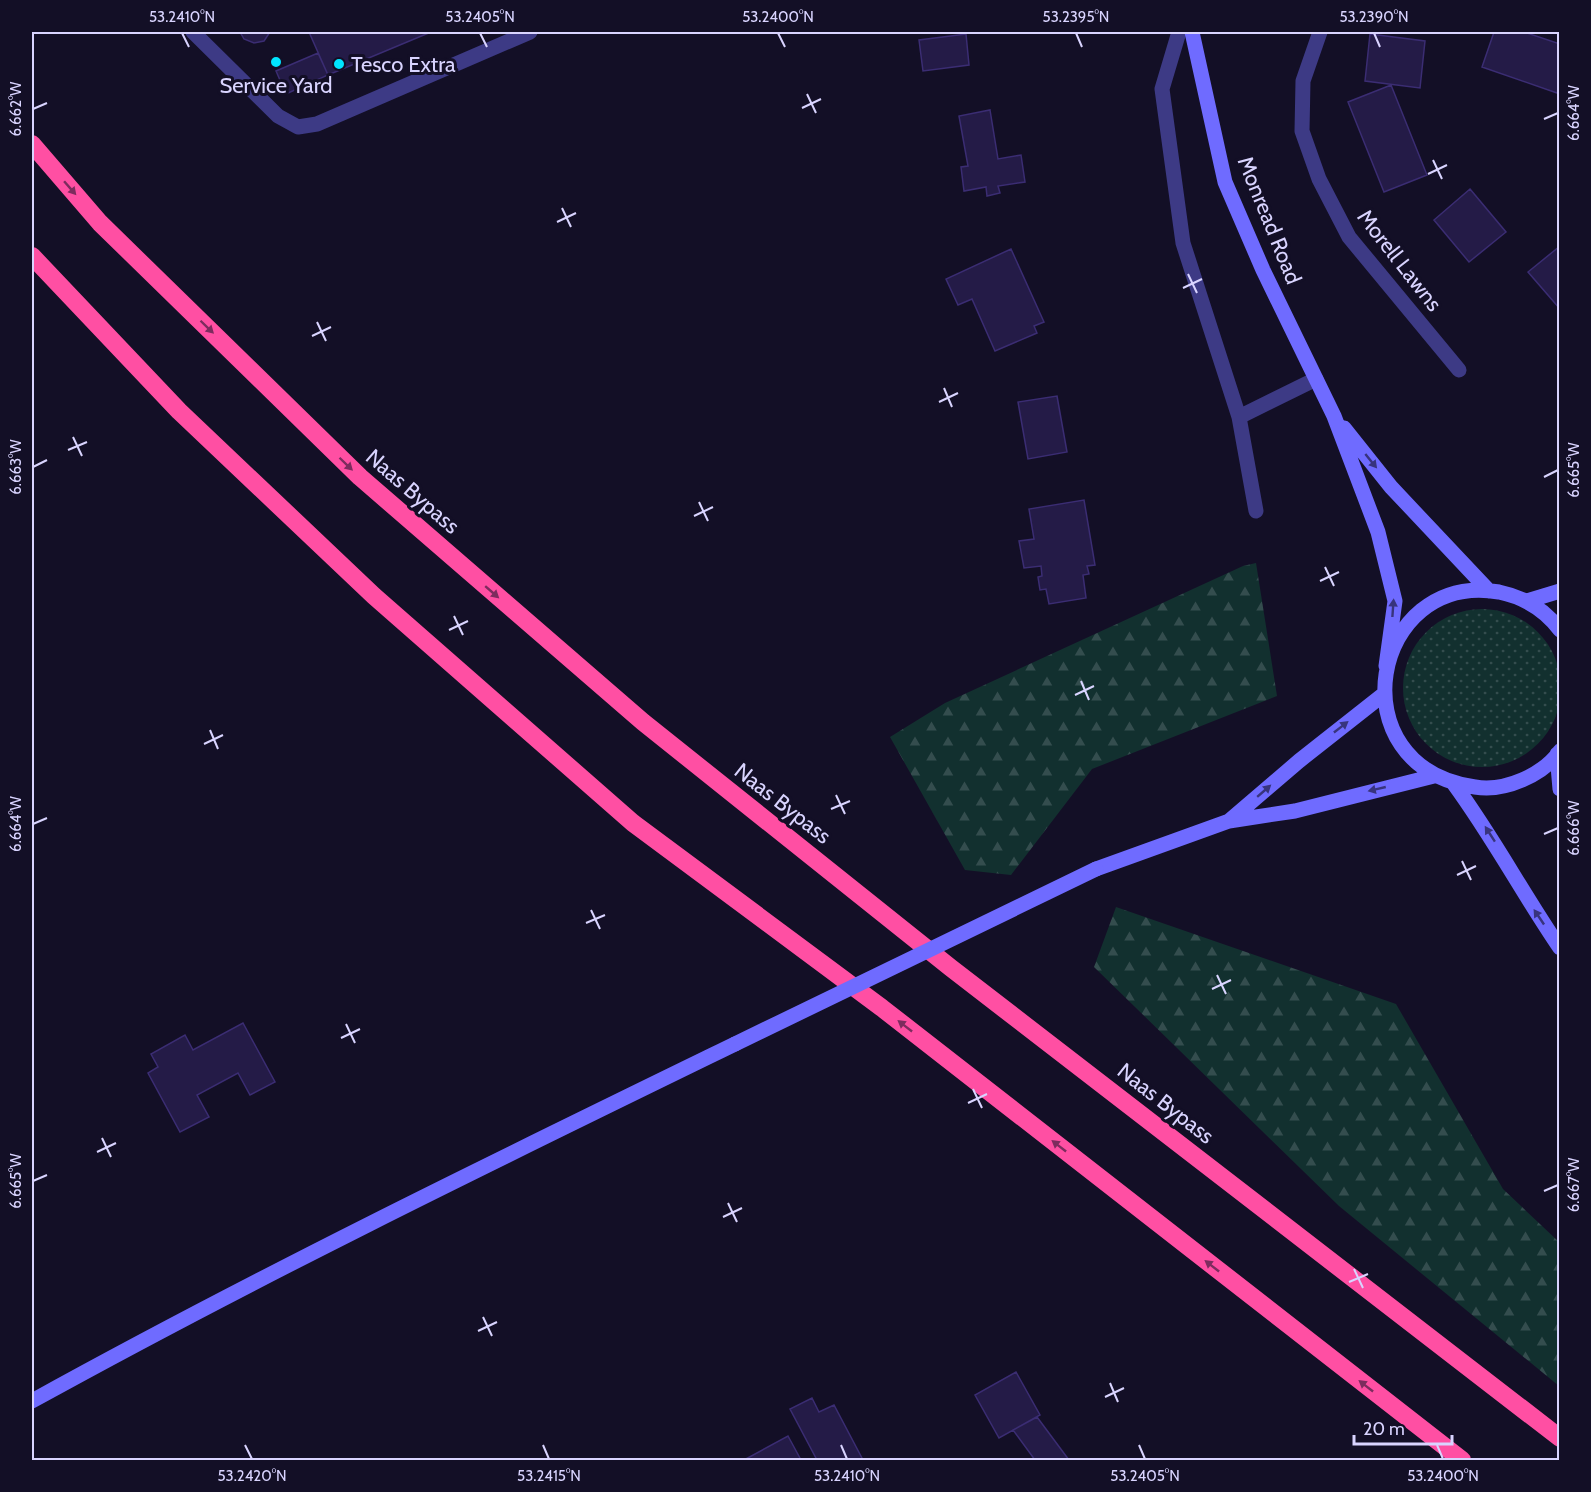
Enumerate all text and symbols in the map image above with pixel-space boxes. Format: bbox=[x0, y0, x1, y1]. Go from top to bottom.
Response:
text: 53.2410°N bbox=[149, 8, 215, 26]
text: 53.2405°N bbox=[445, 8, 515, 26]
text: 53.2400°N bbox=[742, 8, 814, 26]
text: 53.2395°N bbox=[1043, 8, 1109, 26]
text: 53.2390°N bbox=[1339, 8, 1409, 26]
place label: Tesco Extra bbox=[351, 51, 456, 78]
marker: Service Yard bbox=[269, 55, 283, 69]
marker: Tesco Extra bbox=[332, 57, 346, 71]
place label: Service Yard bbox=[219, 72, 333, 99]
text: 6.662°W bbox=[7, 81, 25, 137]
text: 6.664°W bbox=[1565, 84, 1583, 141]
street label: Monread Road bbox=[1232, 152, 1307, 288]
one-way arrow bbox=[63, 180, 76, 195]
street label: Morell Lawns bbox=[1352, 204, 1448, 317]
one-way arrow bbox=[199, 320, 213, 334]
text: 6.663°W bbox=[7, 439, 25, 495]
text: 6.665°W bbox=[1565, 442, 1583, 498]
street label: Naas Bypass bbox=[360, 443, 465, 539]
one-way arrow bbox=[1364, 454, 1377, 469]
one-way arrow bbox=[338, 456, 352, 470]
one-way arrow bbox=[485, 585, 500, 599]
one-way arrow bbox=[1388, 598, 1398, 617]
one-way arrow bbox=[1333, 721, 1349, 734]
street label: Naas Bypass bbox=[729, 757, 836, 850]
one-way arrow bbox=[1368, 784, 1386, 794]
one-way arrow bbox=[1256, 785, 1271, 798]
text: 6.664°W bbox=[7, 795, 25, 852]
text: 6.666°W bbox=[1565, 799, 1583, 856]
one-way arrow bbox=[1484, 826, 1495, 842]
one-way arrow bbox=[1533, 908, 1544, 925]
one-way arrow bbox=[897, 1020, 913, 1033]
street label: Naas Bypass bbox=[1112, 1057, 1219, 1150]
one-way arrow bbox=[1051, 1141, 1066, 1153]
text: 6.665°W bbox=[7, 1153, 25, 1209]
text: 6.667°W bbox=[1565, 1157, 1583, 1212]
one-way arrow bbox=[1205, 1260, 1220, 1272]
one-way arrow bbox=[1359, 1380, 1374, 1392]
scale bar bbox=[1354, 1408, 1452, 1446]
text: 20 m bbox=[1363, 1418, 1405, 1440]
text: 53.2420°N bbox=[217, 1467, 287, 1485]
text: 53.2415°N bbox=[517, 1467, 581, 1485]
text: 53.2410°N bbox=[814, 1467, 880, 1485]
text: 53.2405°N bbox=[1110, 1467, 1180, 1485]
text: 53.2400°N bbox=[1407, 1467, 1479, 1485]

